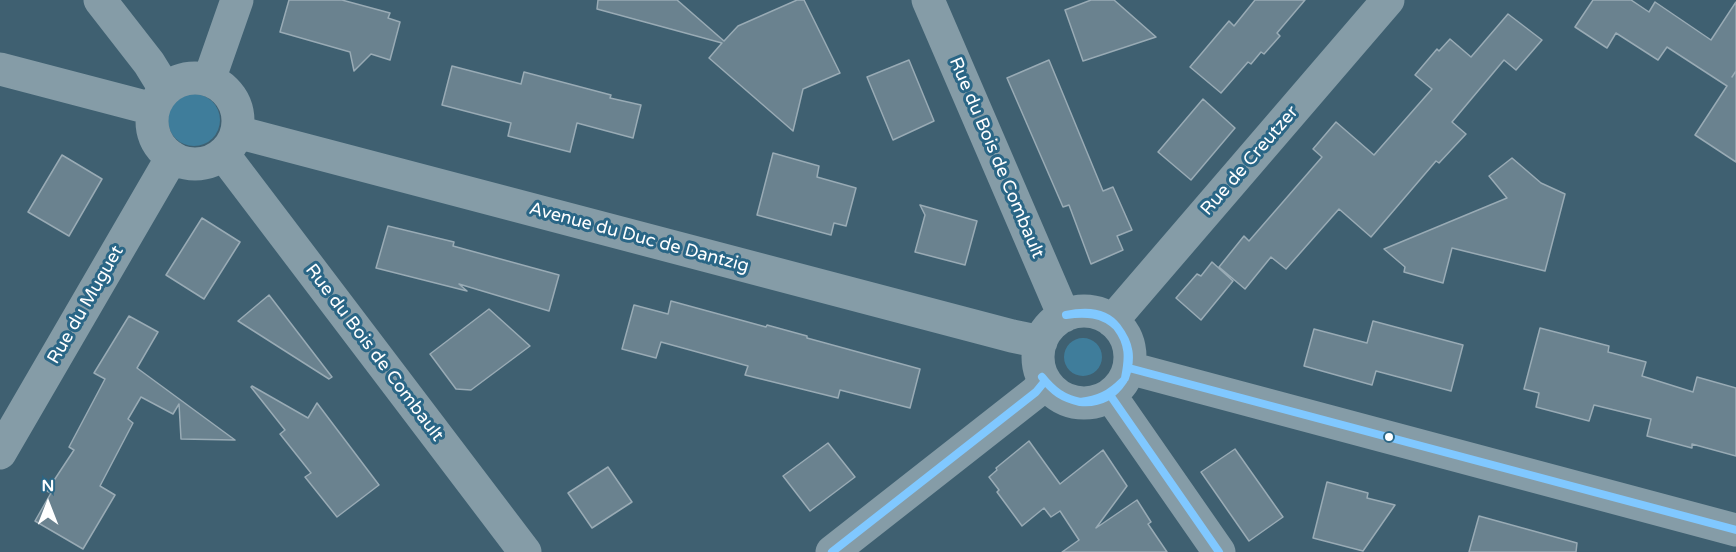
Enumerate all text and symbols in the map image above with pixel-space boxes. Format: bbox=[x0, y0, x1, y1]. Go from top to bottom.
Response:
street label: Rue du Bois de Combault bbox=[944, 54, 1048, 262]
street label: Rue de Creutzer bbox=[1197, 102, 1303, 220]
street label: Avenue du Duc de Dantzig bbox=[527, 198, 751, 278]
street label: Rue du Muguet bbox=[43, 242, 129, 368]
street label: Rue du Bois de Combault bbox=[300, 260, 448, 446]
unlabelled marker bbox=[1383, 431, 1395, 443]
north arrow bbox=[18, 474, 78, 534]
text: N bbox=[42, 476, 54, 496]

